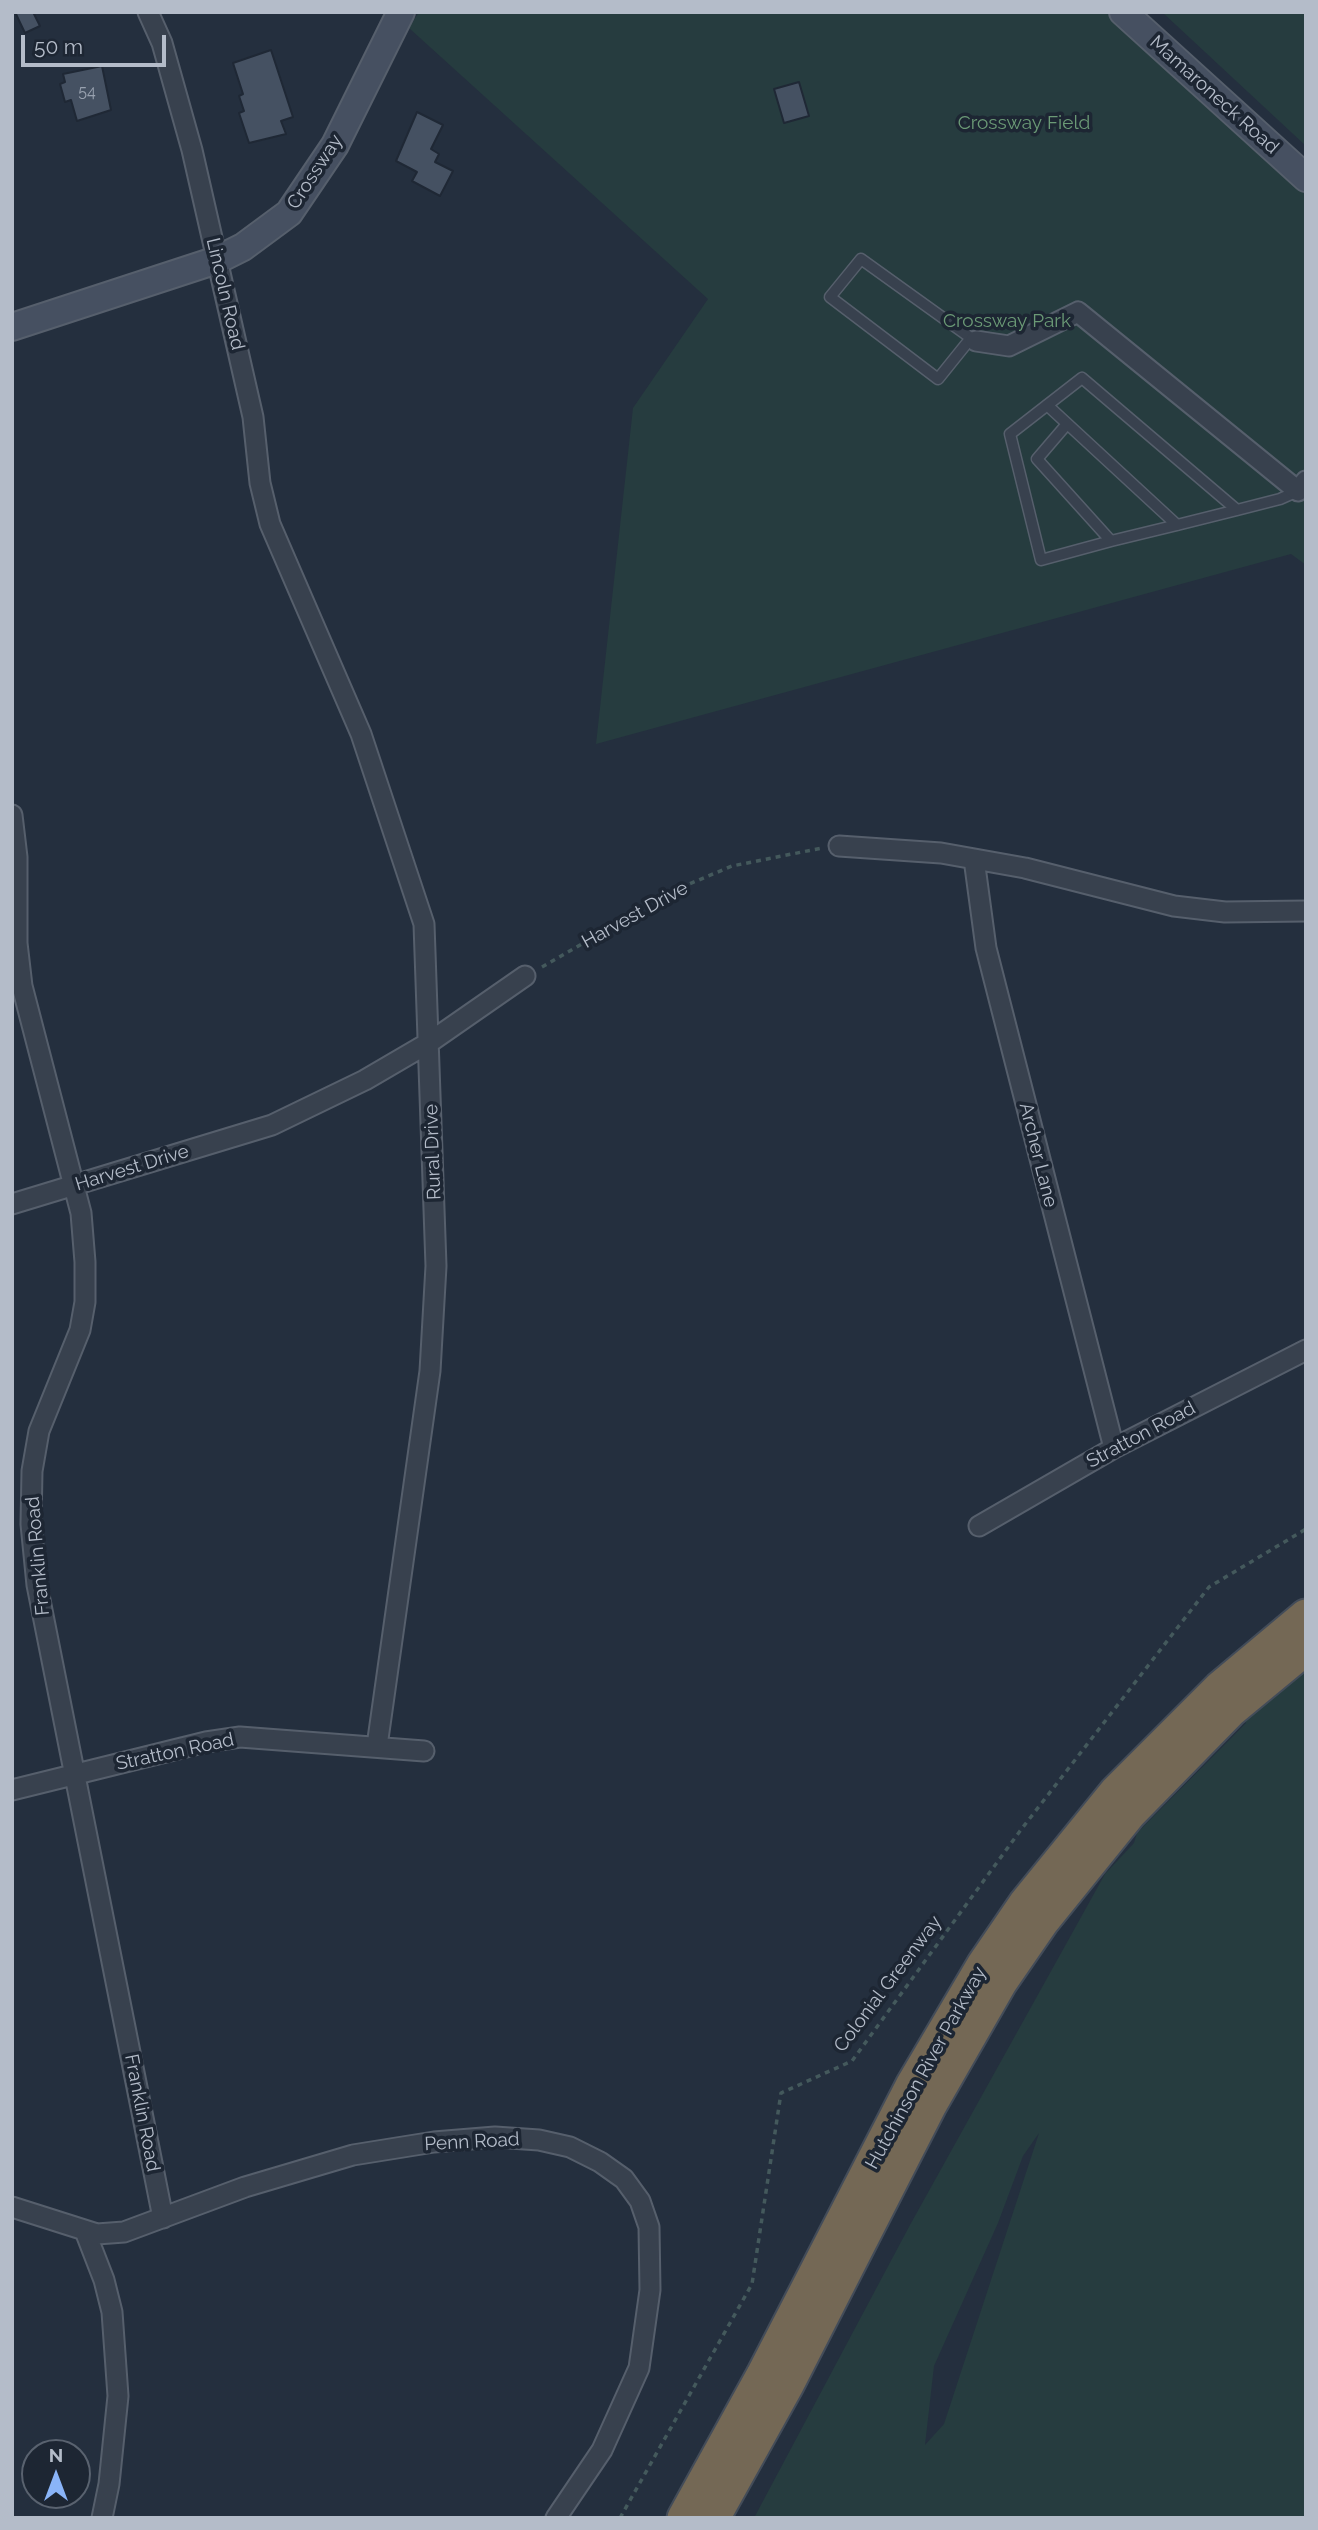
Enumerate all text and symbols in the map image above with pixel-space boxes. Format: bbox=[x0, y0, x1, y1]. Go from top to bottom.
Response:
scale bar bbox=[24, 21, 170, 65]
street label: Mamaroneck Road bbox=[1145, 31, 1283, 159]
text: 50 m bbox=[34, 34, 83, 59]
house number: 54 bbox=[78, 82, 96, 102]
park label: Crossway Field bbox=[958, 112, 1090, 134]
street label: Crossway bbox=[282, 130, 348, 214]
street label: Lincoln Road bbox=[201, 236, 249, 352]
park label: Crossway Park bbox=[943, 310, 1071, 332]
street label: Harvest Drive bbox=[578, 877, 692, 953]
street label: Archer Lane bbox=[1014, 1100, 1062, 1210]
street label: Rural Drive bbox=[420, 1104, 446, 1200]
street label: Harvest Drive bbox=[72, 1140, 192, 1196]
street label: Stratton Road bbox=[1083, 1397, 1199, 1473]
street label: Franklin Road bbox=[21, 1496, 55, 1616]
street label: Stratton Road bbox=[114, 1728, 236, 1776]
street label: Colonial Greenway bbox=[829, 1911, 947, 2057]
street label: Hutchinson River Parkway bbox=[861, 1963, 991, 2173]
street label: Franklin Road bbox=[119, 2052, 165, 2174]
street label: Penn Road bbox=[424, 2128, 520, 2156]
north arrow bbox=[21, 2439, 91, 2509]
text: N bbox=[49, 2444, 63, 2466]

